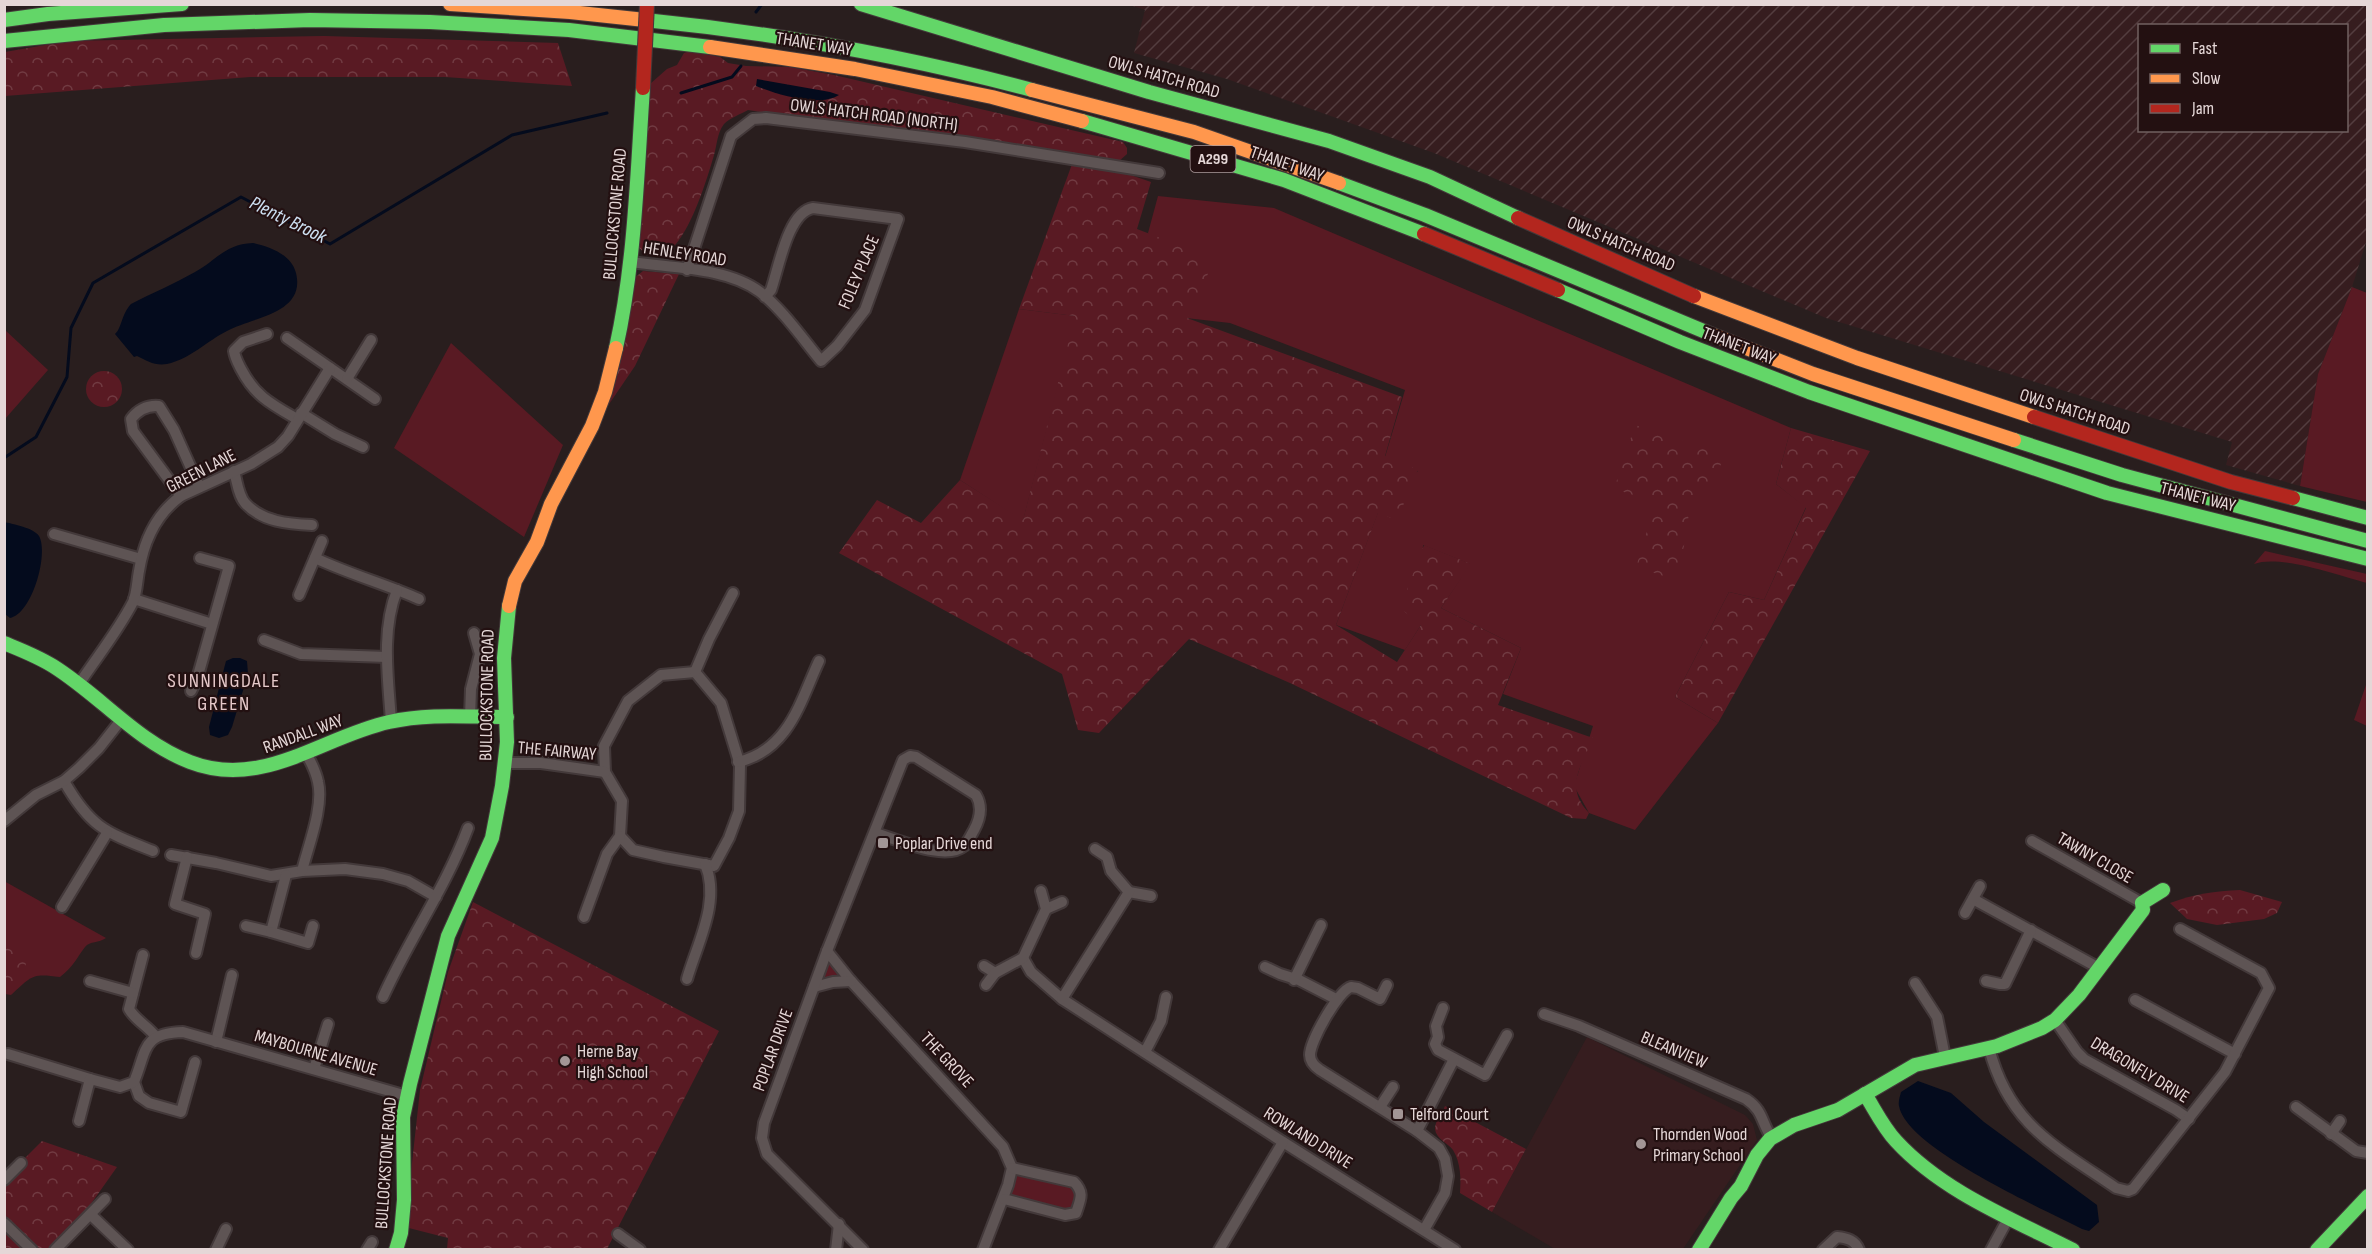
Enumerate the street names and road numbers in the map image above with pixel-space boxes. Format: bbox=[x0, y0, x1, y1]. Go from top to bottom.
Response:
street label: THANET WAY bbox=[774, 28, 854, 60]
street label: OWLS HATCH ROAD bbox=[1106, 51, 1222, 103]
street label: OWLS HATCH ROAD (NORTH) bbox=[789, 94, 959, 136]
street label: THANET WAY bbox=[1247, 142, 1327, 187]
road number: A299 bbox=[1190, 146, 1236, 172]
street label: BULLOCKSTONE ROAD bbox=[599, 147, 631, 281]
street label: OWLS HATCH ROAD bbox=[1564, 212, 1678, 276]
street label: FOLEY PLACE bbox=[834, 232, 884, 312]
street label: HENLEY ROAD bbox=[642, 237, 728, 271]
street label: THANET WAY bbox=[1699, 322, 1779, 370]
street label: OWLS HATCH ROAD bbox=[2017, 384, 2133, 440]
street label: GREEN LANE bbox=[163, 445, 239, 497]
street label: THANET WAY bbox=[2158, 478, 2238, 517]
street label: BULLOCKSTONE ROAD bbox=[475, 629, 499, 761]
street label: RANDALL WAY bbox=[260, 710, 346, 758]
street label: THE FAIRWAY bbox=[517, 737, 598, 765]
street label: TAWNY CLOSE bbox=[2053, 828, 2137, 888]
street label: POPLAR DRIVE bbox=[748, 1006, 798, 1094]
street label: MAYBOURNE AVENUE bbox=[252, 1025, 380, 1081]
street label: BLEANVIEW bbox=[1638, 1027, 1710, 1073]
street label: THE GROVE bbox=[916, 1028, 978, 1092]
street label: DRAGONFLY DRIVE bbox=[2087, 1032, 2193, 1108]
street label: BULLOCKSTONE ROAD bbox=[371, 1096, 401, 1230]
street label: ROWLAND DRIVE bbox=[1260, 1102, 1356, 1174]

